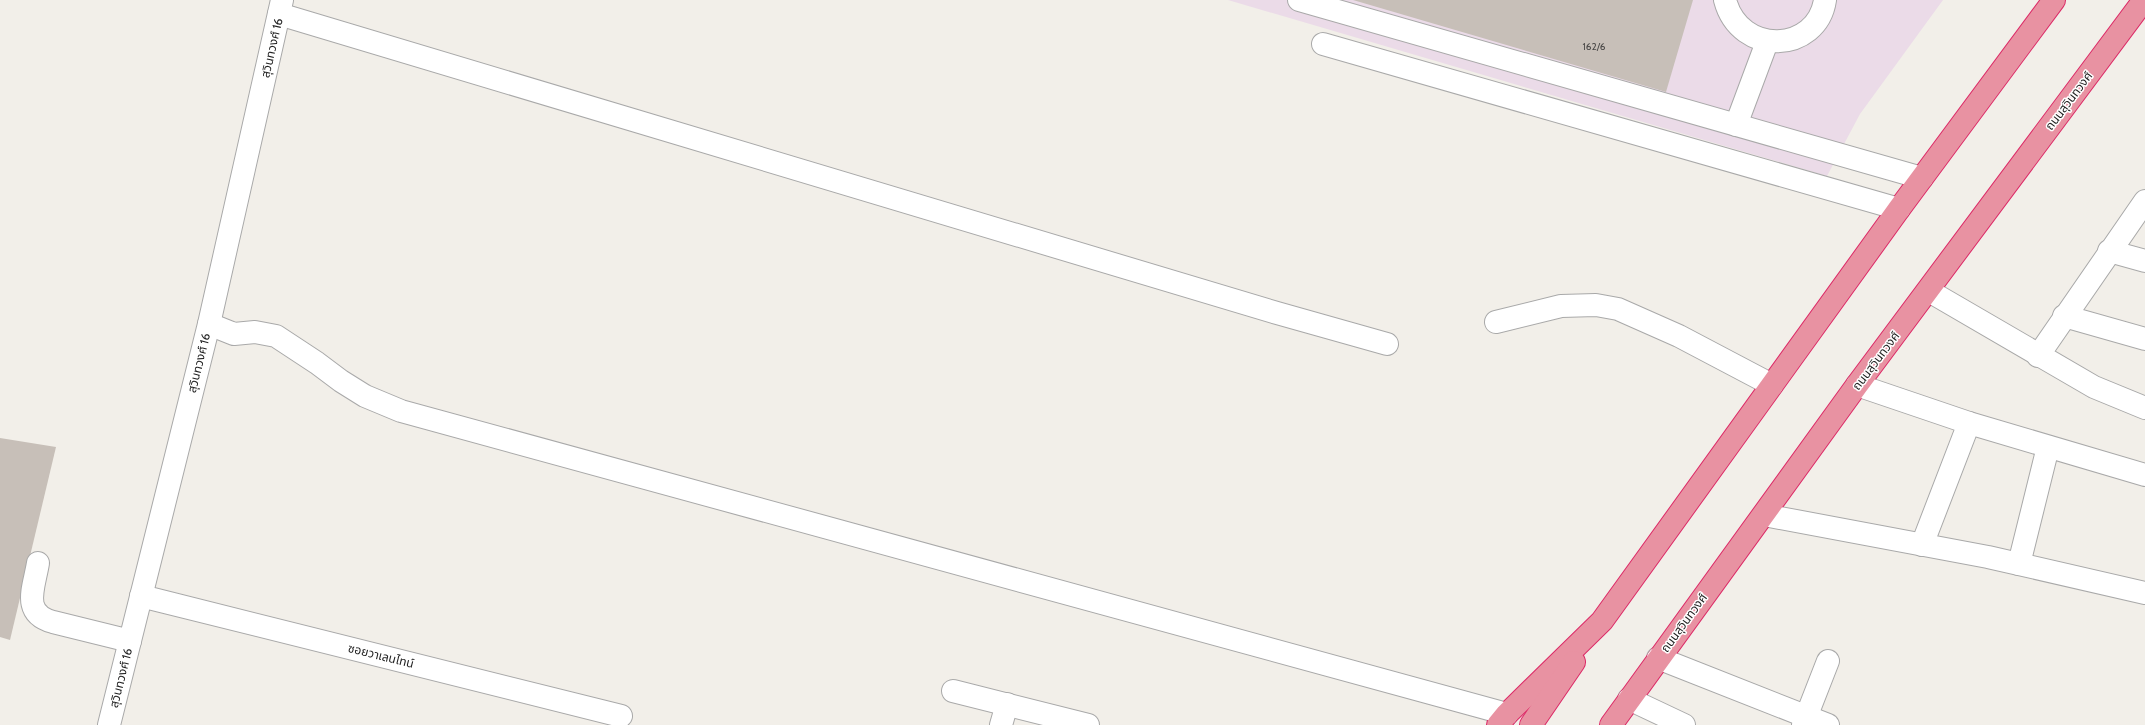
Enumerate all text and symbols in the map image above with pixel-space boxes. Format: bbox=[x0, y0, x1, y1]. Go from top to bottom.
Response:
street label: สุวินทวงศ์ 16 bbox=[257, 16, 286, 79]
house number: 162/6 bbox=[1583, 40, 1606, 53]
street label: ถนนสุวินทวงศ์ bbox=[2042, 69, 2095, 133]
street label: ถนนสุวินทวงศ์ bbox=[1849, 329, 1902, 393]
street label: สุวินทวงศ์ 16 bbox=[184, 331, 213, 394]
street label: ถนนสุวินทวงศ์ bbox=[1657, 590, 1710, 655]
street label: ซอยวาเลนไทน์ bbox=[347, 640, 416, 671]
street label: สุวินทวงศ์ 16 bbox=[106, 646, 135, 709]

